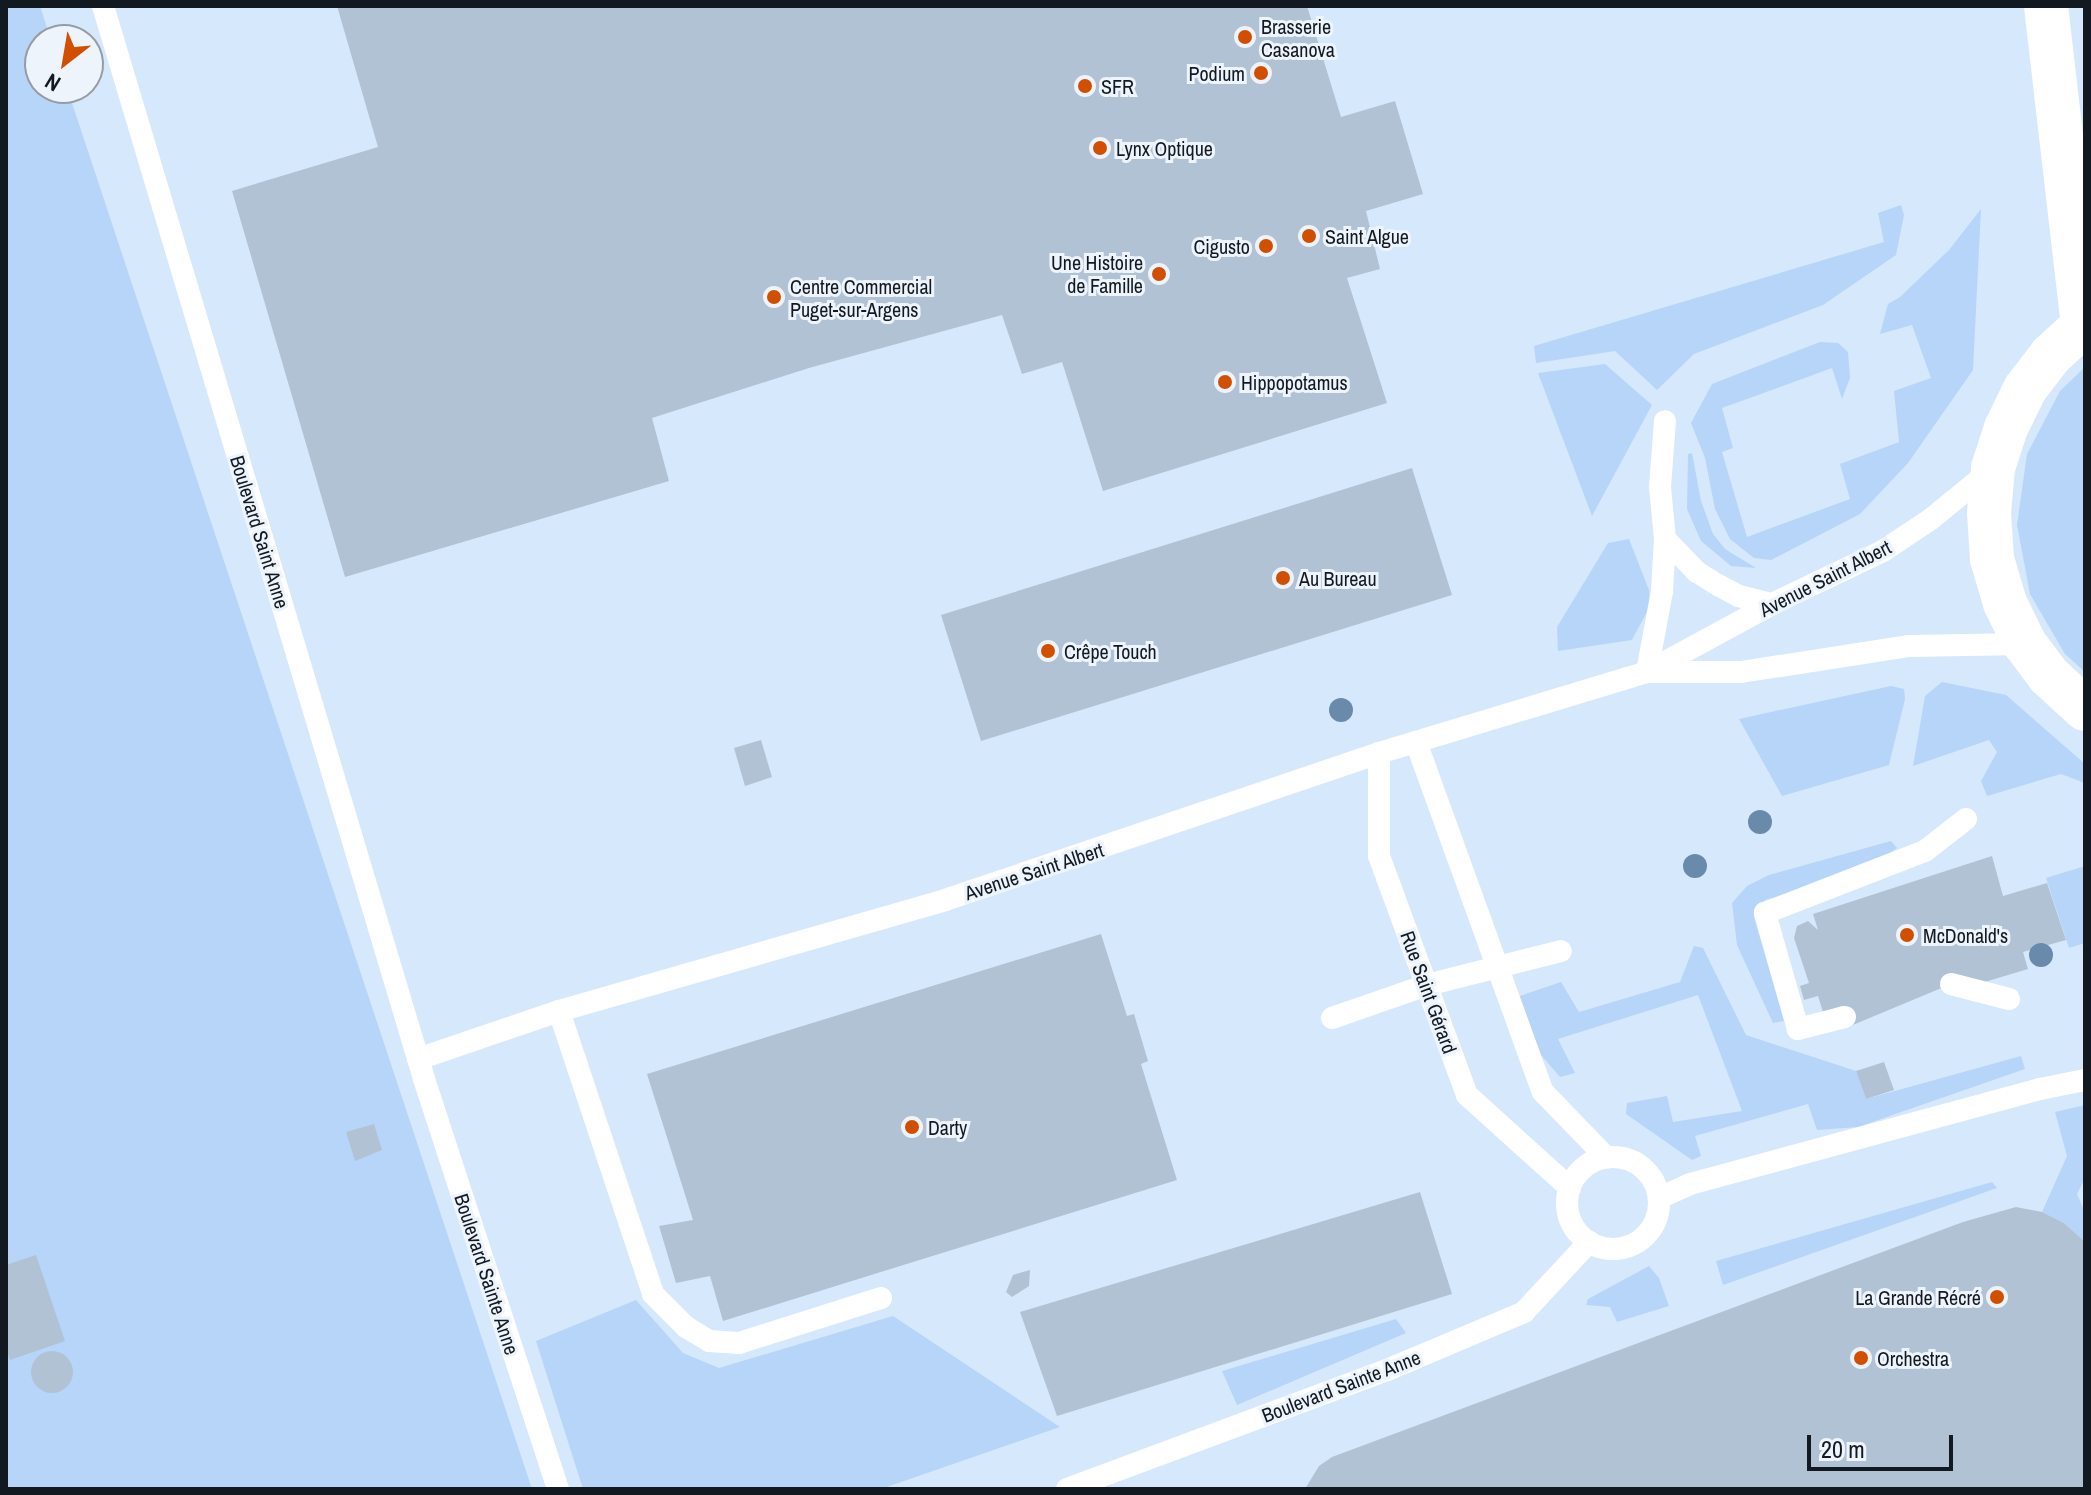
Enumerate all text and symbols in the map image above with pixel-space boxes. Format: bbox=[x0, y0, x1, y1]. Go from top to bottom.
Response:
place label: Brasserie Casanova bbox=[1261, 14, 1335, 61]
north arrow bbox=[24, 24, 104, 104]
marker: Brasserie Casanova bbox=[1236, 28, 1254, 46]
place label: Podium bbox=[1188, 61, 1245, 85]
marker: Podium bbox=[1252, 64, 1270, 82]
text: N bbox=[39, 67, 66, 99]
place label: SFR bbox=[1101, 74, 1134, 98]
marker: SFR bbox=[1076, 77, 1094, 95]
place label: Lynx Optique bbox=[1116, 136, 1213, 160]
marker: Lynx Optique bbox=[1091, 139, 1109, 157]
place label: Saint Algue bbox=[1325, 224, 1410, 248]
marker: Saint Algue bbox=[1300, 227, 1318, 245]
place label: Cigusto bbox=[1193, 234, 1250, 258]
marker: Cigusto bbox=[1257, 237, 1275, 255]
place label: Une Histoire de Famille bbox=[1051, 250, 1143, 297]
marker: Une Histoire de Famille bbox=[1150, 265, 1168, 283]
place label: Centre Commercial Puget-sur-Argens bbox=[790, 274, 932, 321]
marker: Centre Commercial Puget-sur-Argens bbox=[765, 288, 783, 306]
place label: Hippopotamus bbox=[1241, 370, 1348, 394]
marker: Hippopotamus bbox=[1216, 373, 1234, 391]
street label: Boulevard Saint Anne bbox=[225, 452, 295, 612]
street label: Avenue Saint Albert bbox=[1755, 534, 1895, 622]
place label: Au Bureau bbox=[1299, 566, 1376, 590]
marker: Au Bureau bbox=[1274, 569, 1292, 587]
place label: Crêpe Touch bbox=[1064, 639, 1157, 663]
marker: Crêpe Touch bbox=[1039, 642, 1057, 660]
street label: Avenue Saint Albert bbox=[961, 837, 1107, 905]
place label: McDonald's bbox=[1923, 923, 2008, 947]
marker: McDonald's bbox=[1898, 926, 1916, 944]
street label: Rue Saint Gérard bbox=[1396, 928, 1462, 1056]
place label: Darty bbox=[928, 1115, 967, 1139]
marker: Darty bbox=[903, 1118, 921, 1136]
street label: Boulevard Sainte Anne bbox=[450, 1190, 524, 1358]
place label: La Grande Récré bbox=[1855, 1285, 1981, 1309]
marker: La Grande Récré bbox=[1988, 1288, 2006, 1306]
street label: Boulevard Sainte Anne bbox=[1258, 1345, 1424, 1427]
place label: Orchestra bbox=[1877, 1346, 1949, 1370]
marker: Orchestra bbox=[1852, 1349, 1870, 1367]
scale bar bbox=[1811, 1419, 1957, 1469]
text: 20 m bbox=[1821, 1433, 1865, 1465]

